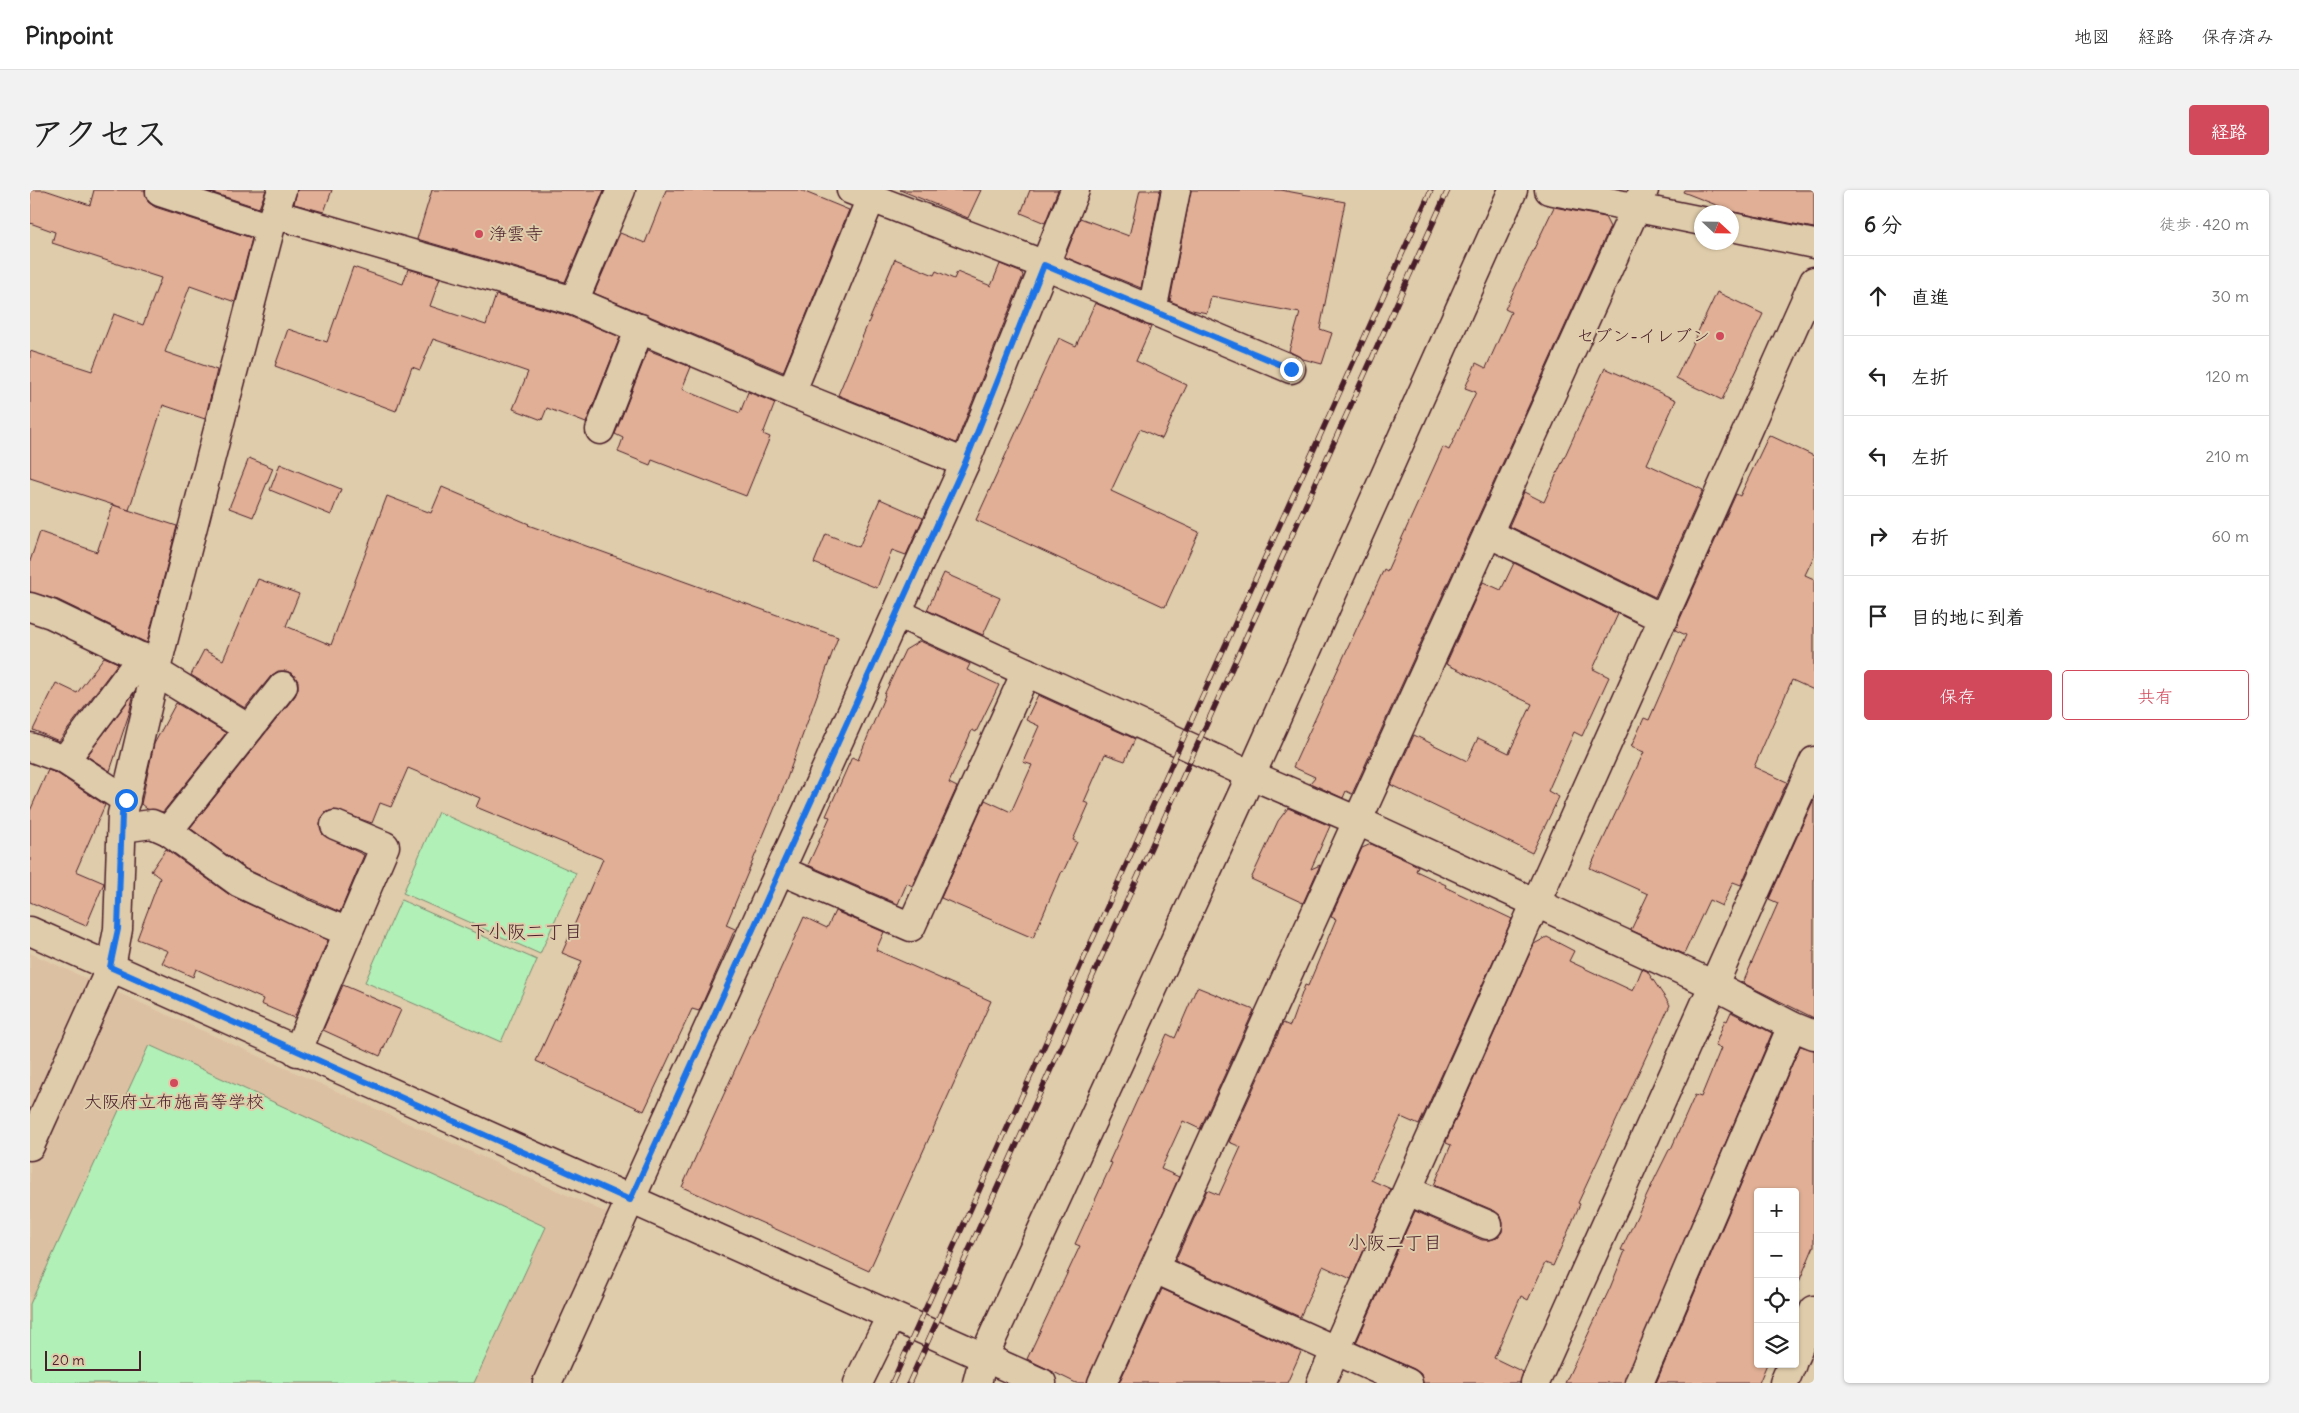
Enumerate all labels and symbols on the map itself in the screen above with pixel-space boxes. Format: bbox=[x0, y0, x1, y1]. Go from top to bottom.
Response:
north arrow bbox=[1694, 205, 1739, 250]
place label: 浄雲寺 bbox=[489, 222, 543, 245]
marker: 浄雲寺 bbox=[473, 228, 485, 240]
place label: セブン-イレブン bbox=[1576, 324, 1710, 347]
marker: セブン-イレブン bbox=[1714, 330, 1726, 342]
route end bbox=[1280, 358, 1303, 381]
route start bbox=[115, 789, 138, 812]
district label: 下小阪二丁目 bbox=[469, 919, 583, 943]
marker: 大阪府立布施高等学校 bbox=[168, 1077, 180, 1089]
place label: 大阪府立布施高等学校 bbox=[84, 1090, 264, 1113]
district label: 小阪二丁目 bbox=[1347, 1230, 1443, 1254]
scale bar bbox=[45, 1348, 141, 1371]

